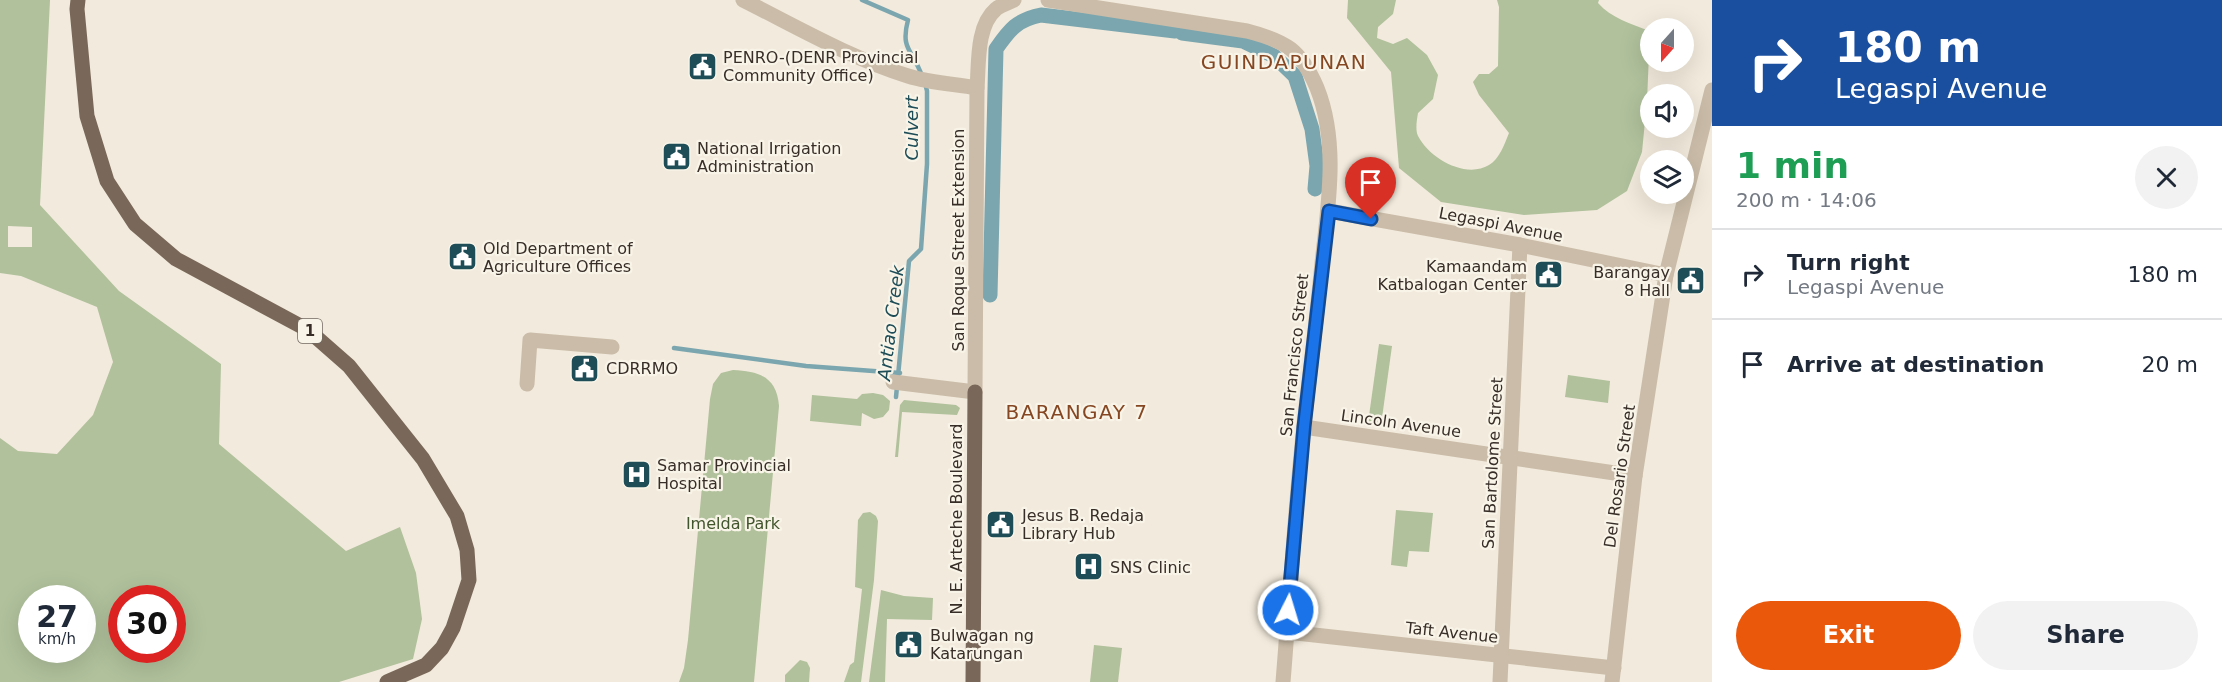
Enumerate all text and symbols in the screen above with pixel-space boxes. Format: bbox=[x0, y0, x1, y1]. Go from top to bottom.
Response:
north arrow bbox=[1640, 18, 1694, 72]
map controls bbox=[1640, 18, 1694, 204]
text: 180 m bbox=[1835, 23, 1981, 72]
icon: right bbox=[1736, 24, 1814, 102]
place label: PENRO-(DENR Provincial Community Office) bbox=[723, 48, 918, 85]
public building icon: PENRO-(DENR Provincial Community Office) bbox=[686, 50, 718, 82]
district label: GUINDAPUNAN bbox=[1201, 50, 1367, 74]
text: Legaspi Avenue bbox=[1835, 73, 2047, 104]
button: sound bbox=[1640, 84, 1694, 138]
water label: Culvert bbox=[901, 94, 922, 161]
street label: San Roque Street Extension bbox=[949, 129, 968, 351]
place label: National Irrigation Administration bbox=[697, 139, 841, 176]
public building icon: National Irrigation Administration bbox=[660, 141, 692, 173]
text: 1 min bbox=[1736, 145, 1849, 186]
button: close bbox=[2135, 146, 2198, 209]
button: layers bbox=[1640, 150, 1694, 204]
pin bbox=[1345, 157, 1396, 219]
icon: arrive bbox=[1354, 166, 1387, 199]
text: 200 m · 14:06 bbox=[1736, 188, 1877, 212]
street label: Legaspi Avenue bbox=[1437, 203, 1565, 246]
place label: Old Department of Agriculture Offices bbox=[483, 239, 633, 276]
public building icon: Old Department of Agriculture Offices bbox=[446, 241, 478, 273]
text: Turn right bbox=[1787, 250, 1910, 275]
place label: Kamaandam Katbalogan Center bbox=[1377, 257, 1527, 294]
icon: right bbox=[1736, 258, 1769, 291]
public building icon: Kamaandam Katbalogan Center bbox=[1532, 259, 1564, 291]
water label: Antiao Creek bbox=[873, 262, 908, 383]
text: 180 m bbox=[2128, 262, 2198, 287]
place label: Barangay 8 Hall bbox=[1593, 263, 1670, 300]
public building icon: Barangay 8 Hall bbox=[1675, 265, 1707, 297]
street label: San Francisco Street bbox=[1276, 273, 1312, 437]
text: Legaspi Avenue bbox=[1787, 275, 1944, 299]
road number: 1 bbox=[298, 319, 322, 343]
icon: arrive bbox=[1736, 348, 1769, 381]
public building icon: CDRRMO bbox=[569, 352, 601, 384]
text: Arrive at destination bbox=[1787, 352, 2044, 377]
text: 20 m bbox=[2142, 352, 2198, 377]
place label: CDRRMO bbox=[606, 359, 678, 378]
street label: San Bartolome Street bbox=[1479, 377, 1506, 549]
district label: BARANGAY 7 bbox=[1005, 400, 1149, 424]
street label: Del Rosario Street bbox=[1600, 403, 1639, 549]
street label: Lincoln Avenue bbox=[1340, 406, 1462, 441]
street label: N. E. Arteche Boulevard bbox=[947, 424, 966, 614]
place label: Samar Provincial Hospital bbox=[657, 456, 791, 493]
hospital icon: Samar Provincial Hospital bbox=[620, 458, 652, 490]
place label: Jesus B. Redaja Library Hub bbox=[1021, 506, 1144, 543]
public building icon: Jesus B. Redaja Library Hub bbox=[985, 508, 1017, 540]
park label: Imelda Park bbox=[686, 514, 781, 533]
hospital icon: SNS Clinic bbox=[1073, 551, 1105, 583]
place label: SNS Clinic bbox=[1110, 558, 1191, 577]
position arrow bbox=[1256, 578, 1320, 642]
speed limit sign: 30 bbox=[108, 585, 186, 663]
text: 27 bbox=[36, 599, 78, 634]
button: Exit bbox=[1736, 601, 1961, 670]
button: Share bbox=[1973, 601, 2198, 670]
street label: Taft Avenue bbox=[1404, 618, 1499, 647]
place label: Bulwagan ng Katarungan bbox=[930, 626, 1034, 663]
public building icon: Bulwagan ng Katarungan bbox=[893, 628, 925, 660]
text: km/h bbox=[38, 630, 76, 648]

